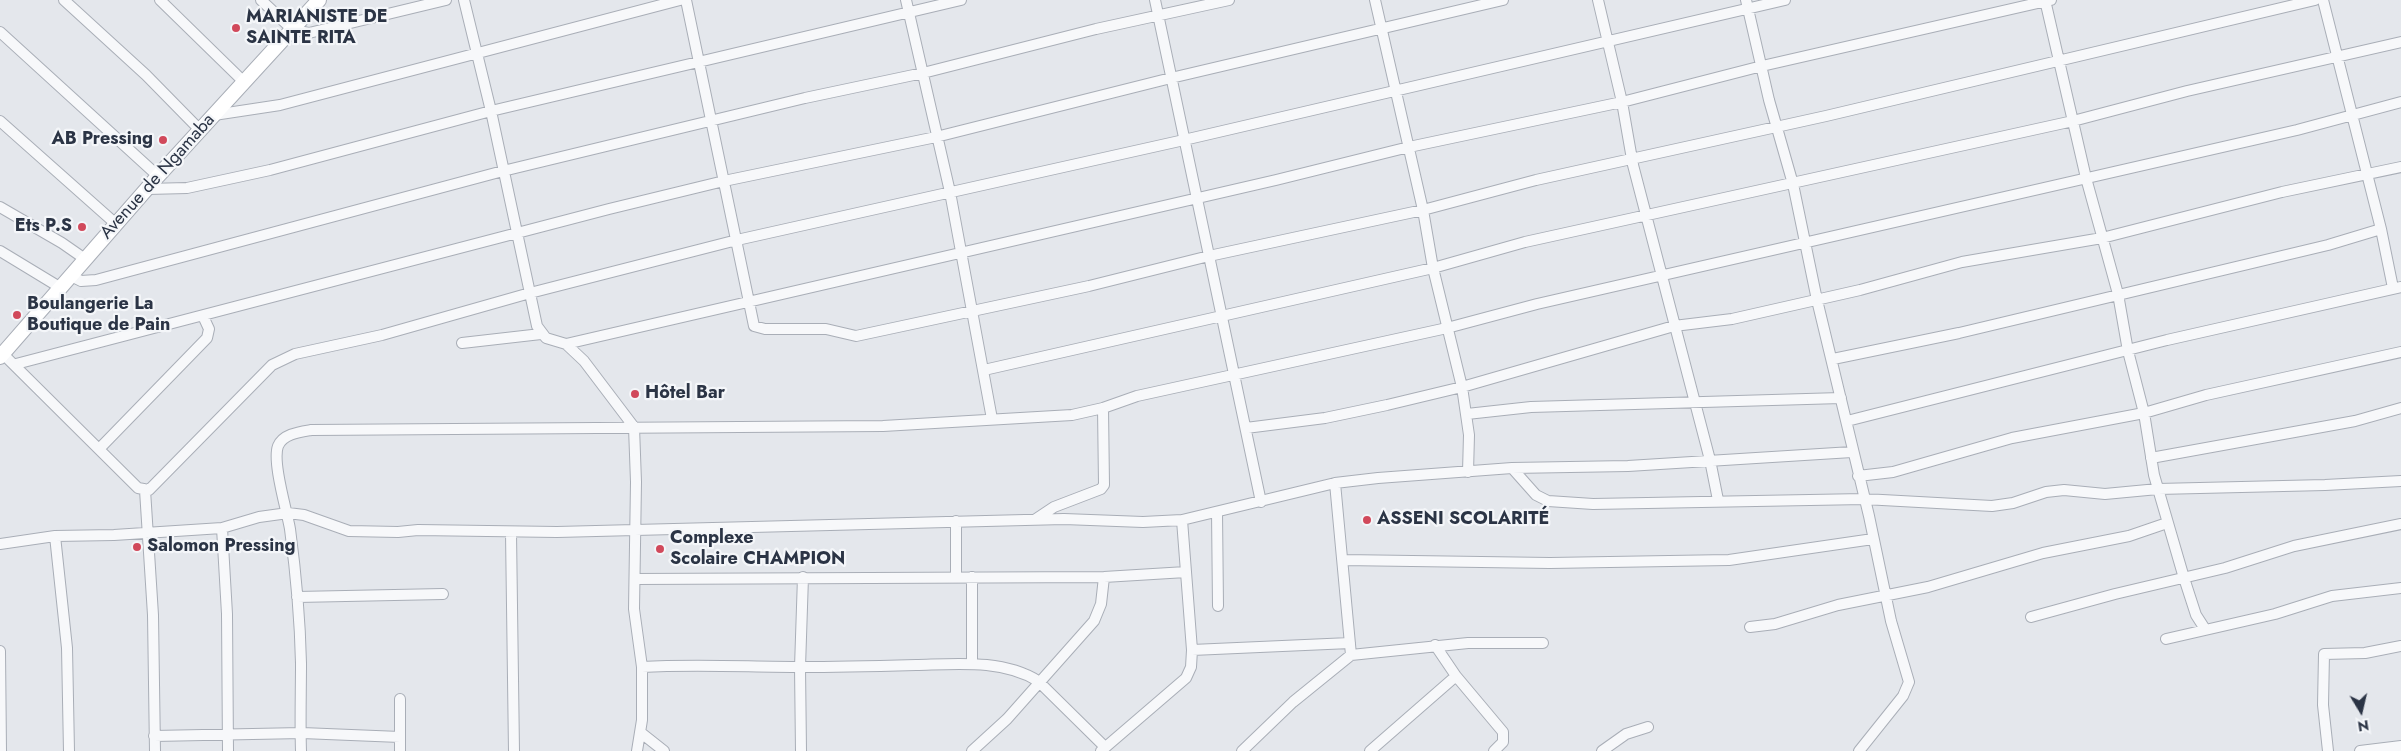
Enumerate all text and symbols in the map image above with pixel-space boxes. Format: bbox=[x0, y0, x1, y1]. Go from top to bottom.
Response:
place label: MARIANISTE DE SAINTE RITA bbox=[246, 7, 388, 50]
marker: MARIANISTE DE SAINTE RITA bbox=[230, 22, 242, 34]
street label: Avenue de Ngamaba bbox=[96, 110, 220, 244]
place label: AB Pressing bbox=[51, 129, 153, 151]
marker: AB Pressing bbox=[157, 134, 169, 146]
place label: Ets P.S bbox=[15, 216, 72, 238]
marker: Ets P.S bbox=[76, 221, 88, 233]
place label: Boulangerie La Boutique de Pain bbox=[27, 294, 170, 336]
marker: Boulangerie La Boutique de Pain bbox=[11, 309, 23, 321]
place label: Hôtel Bar bbox=[645, 383, 725, 405]
marker: Hôtel Bar bbox=[629, 388, 641, 400]
place label: ASSENI SCOLARITÉ bbox=[1377, 509, 1549, 531]
marker: ASSENI SCOLARITÉ bbox=[1361, 514, 1373, 526]
place label: Complexe Scolaire CHAMPION bbox=[670, 528, 845, 570]
place label: Salomon Pressing bbox=[147, 536, 296, 558]
marker: Salomon Pressing bbox=[131, 541, 143, 553]
marker: Complexe Scolaire CHAMPION bbox=[654, 543, 666, 555]
north arrow bbox=[2336, 686, 2386, 736]
text: N bbox=[2356, 715, 2370, 737]

